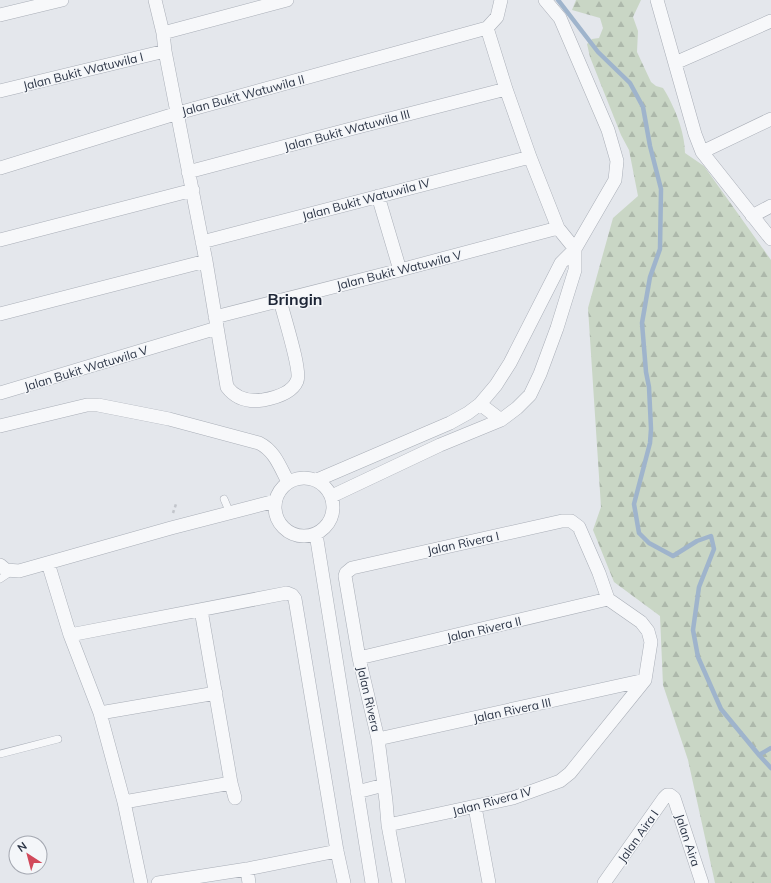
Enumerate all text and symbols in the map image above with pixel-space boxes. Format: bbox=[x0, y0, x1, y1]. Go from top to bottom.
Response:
street label: Jalan Bukit Watuwila I bbox=[21, 49, 145, 93]
street label: Jalan Bukit Watuwila II bbox=[180, 71, 306, 119]
street label: Jalan Bukit Watuwila III bbox=[282, 106, 412, 154]
street label: Jalan Bukit Watuwila IV bbox=[300, 175, 432, 223]
street label: Jalan Bukit Watuwila V bbox=[335, 247, 464, 293]
district label: Bringin bbox=[268, 289, 322, 309]
street label: Jalan Bukit Watuwila V bbox=[22, 342, 150, 394]
street label: Jalan Rivera I bbox=[426, 528, 500, 558]
street label: Jalan Rivera II bbox=[445, 613, 523, 645]
street label: Jalan Rivera bbox=[354, 665, 384, 733]
street label: Jalan Rivera III bbox=[472, 694, 552, 726]
street label: Jalan Rivera IV bbox=[451, 783, 534, 819]
street label: Jalan Aira I bbox=[614, 807, 662, 865]
street label: Jalan Aira bbox=[672, 812, 704, 868]
north arrow bbox=[8, 835, 48, 875]
text: N bbox=[15, 839, 30, 855]

